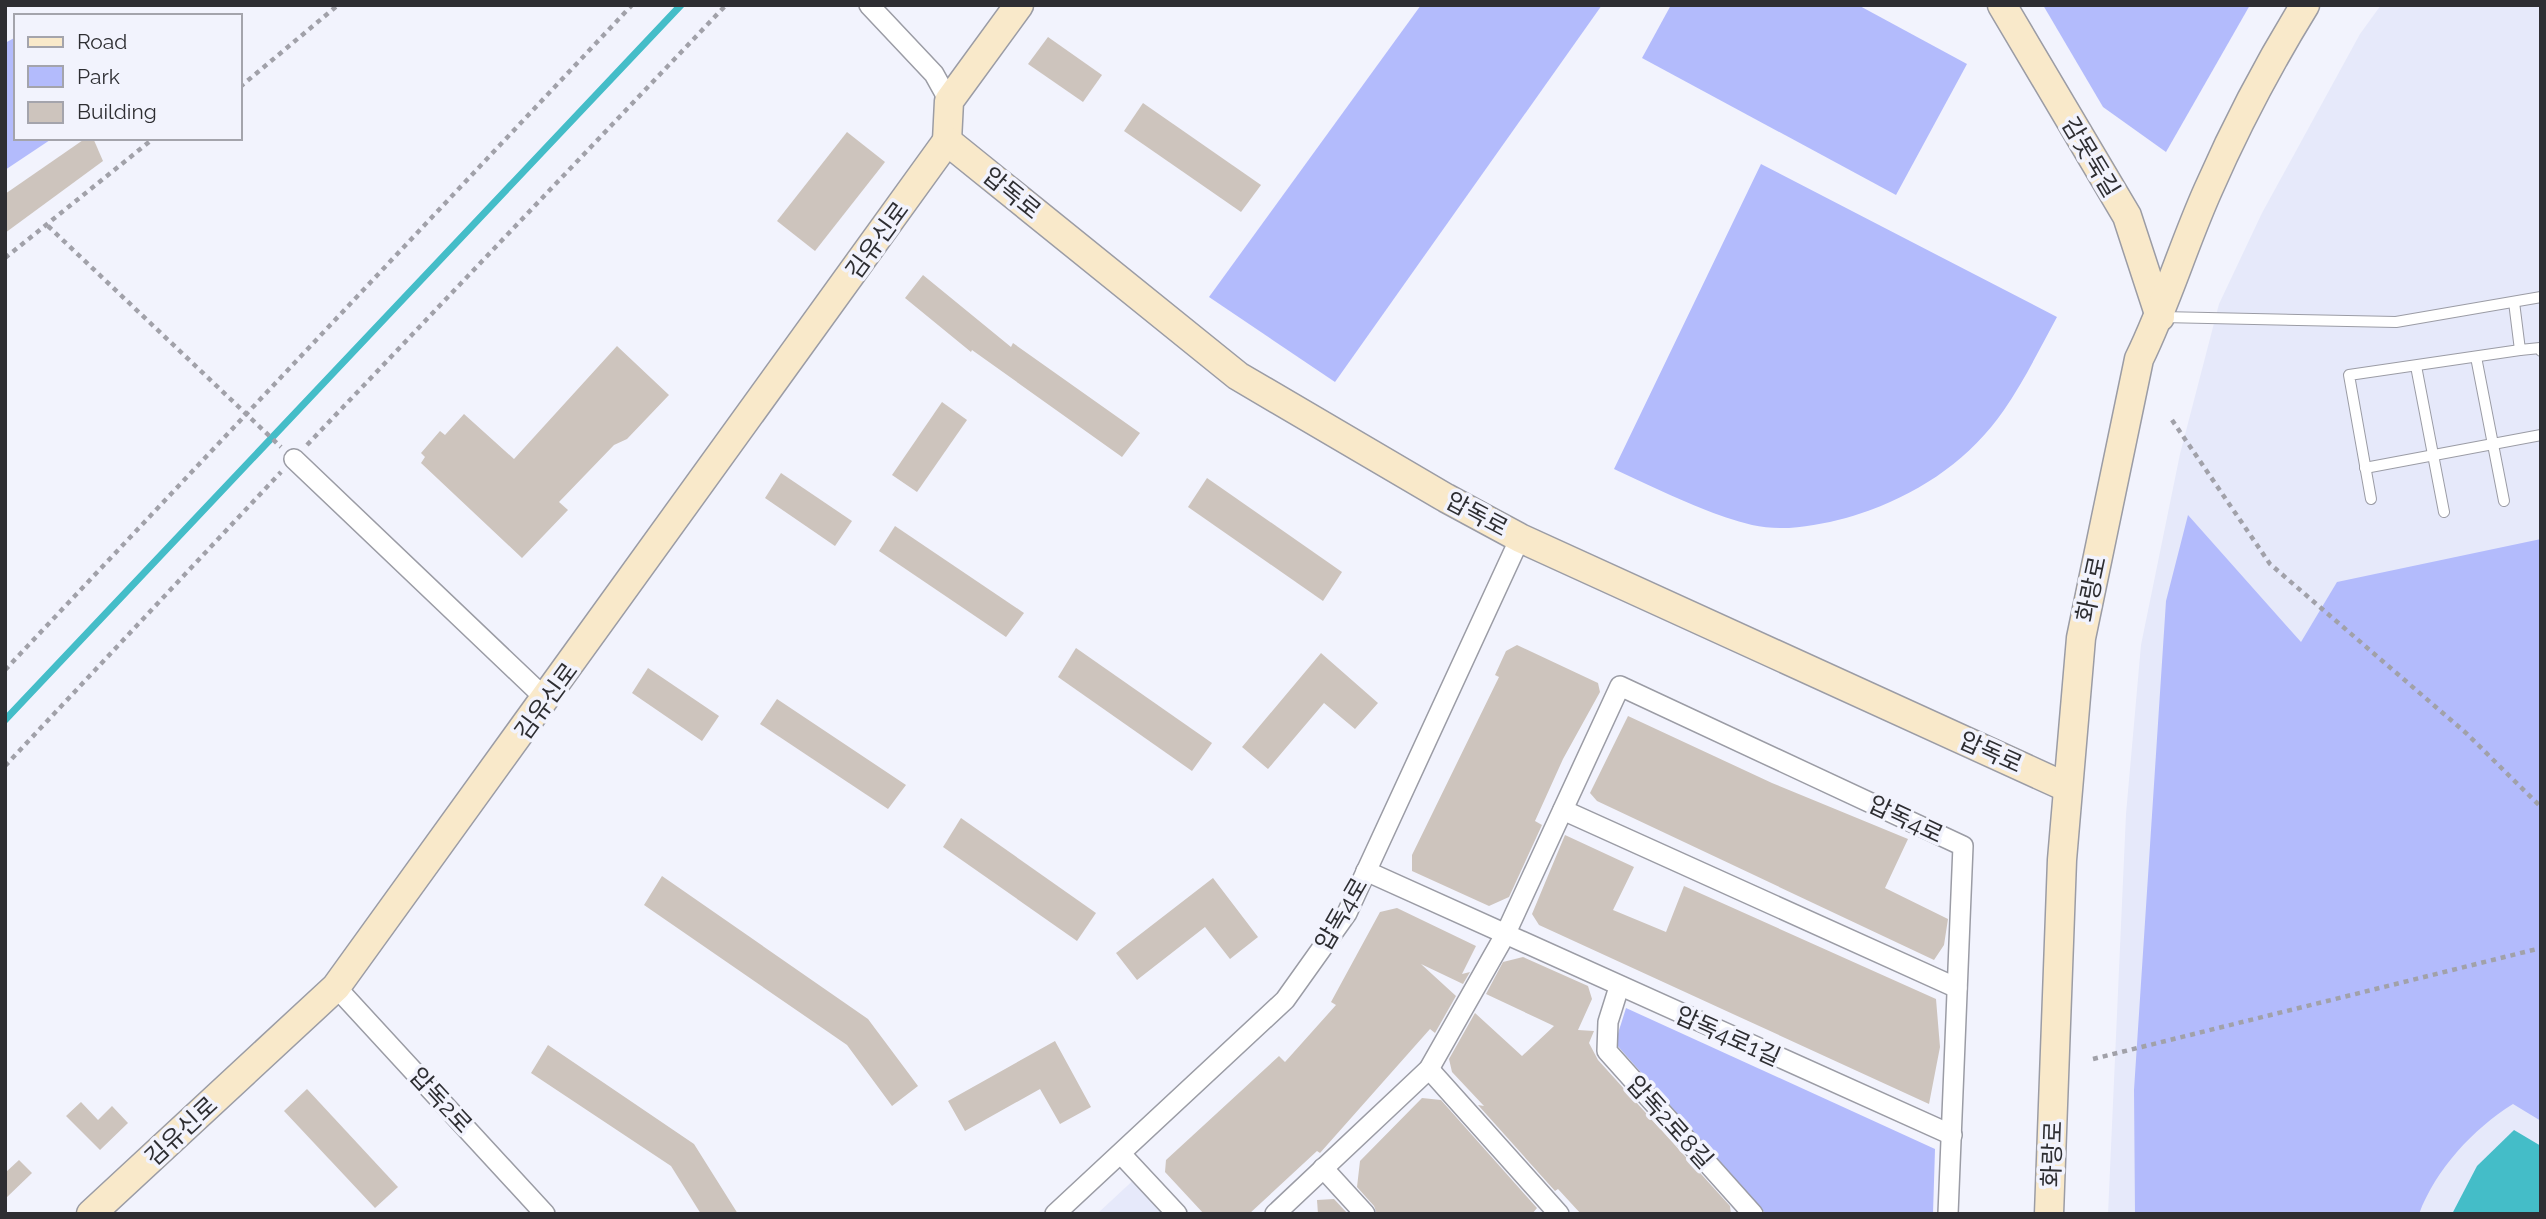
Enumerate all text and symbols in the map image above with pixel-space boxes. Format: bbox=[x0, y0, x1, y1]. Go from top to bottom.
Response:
legend bbox=[14, 14, 242, 140]
text: Road bbox=[77, 29, 127, 54]
text: Park bbox=[77, 64, 120, 89]
text: Building bbox=[77, 99, 157, 124]
street label: 감못둑길 bbox=[2056, 112, 2126, 202]
street label: 압독로 bbox=[977, 161, 1047, 225]
street label: 김유신로 bbox=[839, 196, 915, 284]
street label: 압독로 bbox=[1441, 486, 1513, 542]
street label: 화랑로 bbox=[2070, 554, 2112, 624]
street label: 김유신로 bbox=[508, 657, 584, 745]
street label: 압독로 bbox=[1955, 725, 2027, 779]
street label: 압독4로 bbox=[1864, 789, 1948, 849]
street label: 압독4로 bbox=[1309, 872, 1373, 956]
street label: 압독4로1길 bbox=[1671, 1000, 1785, 1072]
street label: 압독2로 bbox=[404, 1061, 478, 1139]
street label: 압독2로8길 bbox=[1621, 1070, 1719, 1174]
street label: 김유신로 bbox=[139, 1090, 223, 1172]
street label: 화랑로 bbox=[2036, 1120, 2068, 1188]

